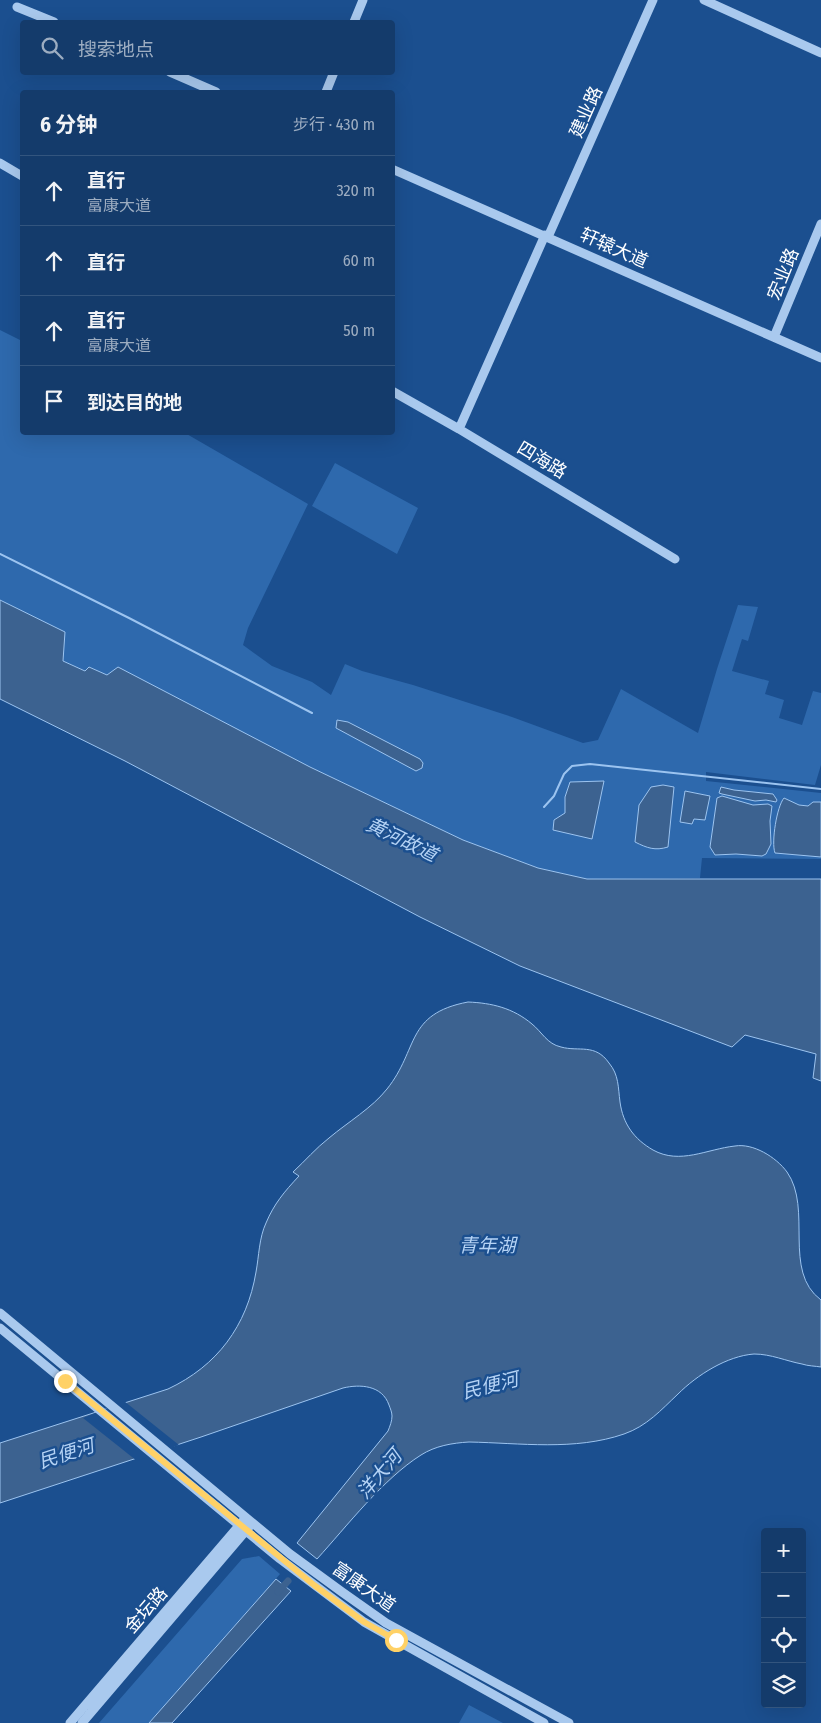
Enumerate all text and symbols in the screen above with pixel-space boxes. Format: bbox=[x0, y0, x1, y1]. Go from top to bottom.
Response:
search box bbox=[20, 20, 395, 75]
icon: search bbox=[38, 34, 66, 62]
text: 搜索地点 bbox=[78, 38, 154, 61]
street label: 建业路 bbox=[565, 83, 607, 141]
text: 6 分钟 bbox=[40, 112, 97, 138]
text: 步行 · 430 m bbox=[293, 115, 375, 134]
text: 直行 bbox=[87, 169, 125, 192]
icon: ahead bbox=[40, 177, 68, 205]
text: 320 m bbox=[336, 181, 375, 200]
text: 富康大道 bbox=[87, 196, 151, 215]
street label: 轩辕大道 bbox=[577, 223, 651, 273]
street label: 宏业路 bbox=[763, 245, 803, 303]
icon: ahead bbox=[40, 247, 68, 275]
text: 直行 bbox=[87, 251, 125, 274]
text: 60 m bbox=[343, 251, 375, 270]
text: 直行 bbox=[87, 309, 125, 332]
icon: ahead bbox=[40, 317, 68, 345]
text: 50 m bbox=[343, 321, 375, 340]
text: 富康大道 bbox=[87, 336, 151, 355]
icon: arrive bbox=[40, 387, 68, 415]
text: 到达目的地 bbox=[87, 391, 182, 414]
street label: 四海路 bbox=[513, 437, 571, 483]
water label: 黄河故道 bbox=[363, 812, 444, 868]
water label: 青年湖 bbox=[458, 1234, 518, 1257]
water label: 民便河 bbox=[460, 1366, 524, 1404]
route end bbox=[54, 1370, 77, 1393]
water label: 民便河 bbox=[35, 1432, 101, 1473]
water label: 洋大河 bbox=[352, 1442, 409, 1504]
map controls bbox=[761, 1528, 806, 1708]
button: + bbox=[761, 1528, 806, 1573]
street label: 富康大道 bbox=[328, 1557, 400, 1617]
button: − bbox=[761, 1573, 806, 1618]
street label: 金坛路 bbox=[120, 1582, 172, 1638]
button: locate bbox=[761, 1618, 806, 1663]
route start bbox=[385, 1629, 408, 1652]
button: layers bbox=[761, 1663, 806, 1708]

